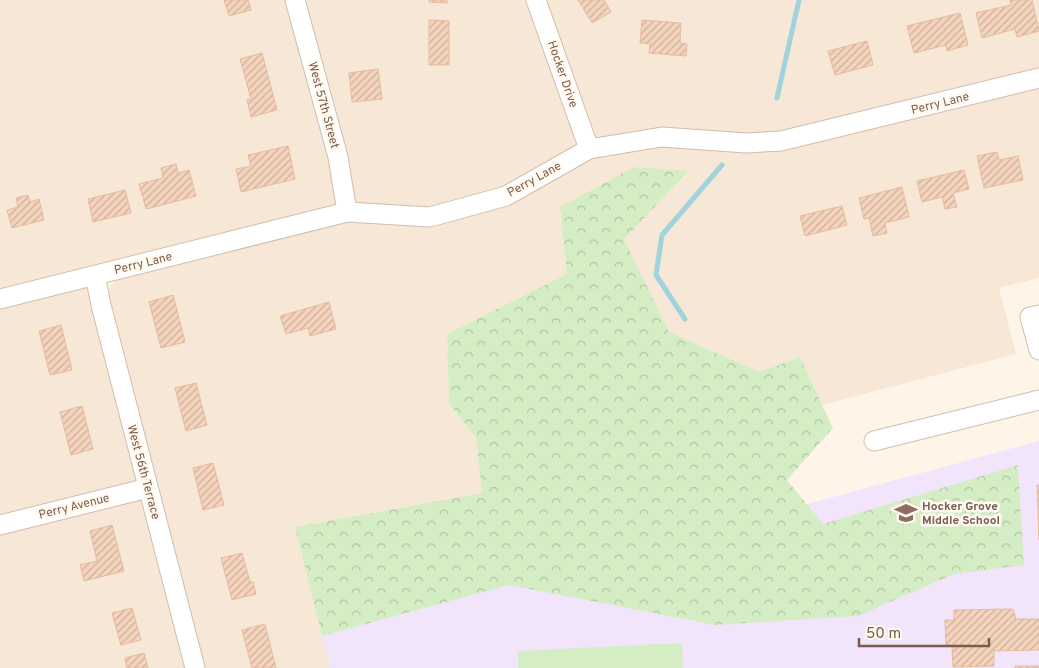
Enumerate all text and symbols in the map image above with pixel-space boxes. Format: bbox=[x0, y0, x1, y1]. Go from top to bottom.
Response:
street label: Hocker Drive bbox=[543, 39, 581, 110]
street label: West 57th Street bbox=[304, 60, 342, 150]
street label: Perry Lane bbox=[910, 89, 971, 119]
street label: Perry Lane bbox=[505, 159, 564, 201]
street label: Perry Lane bbox=[113, 249, 174, 279]
street label: West 56th Terrace bbox=[123, 423, 163, 521]
street label: Perry Avenue bbox=[37, 490, 111, 523]
place label: Hocker Grove Middle School bbox=[922, 499, 1000, 529]
school or university icon: Hocker Grove Middle School bbox=[893, 500, 919, 526]
scale bar bbox=[859, 616, 989, 648]
text: 50 m bbox=[866, 625, 901, 644]

